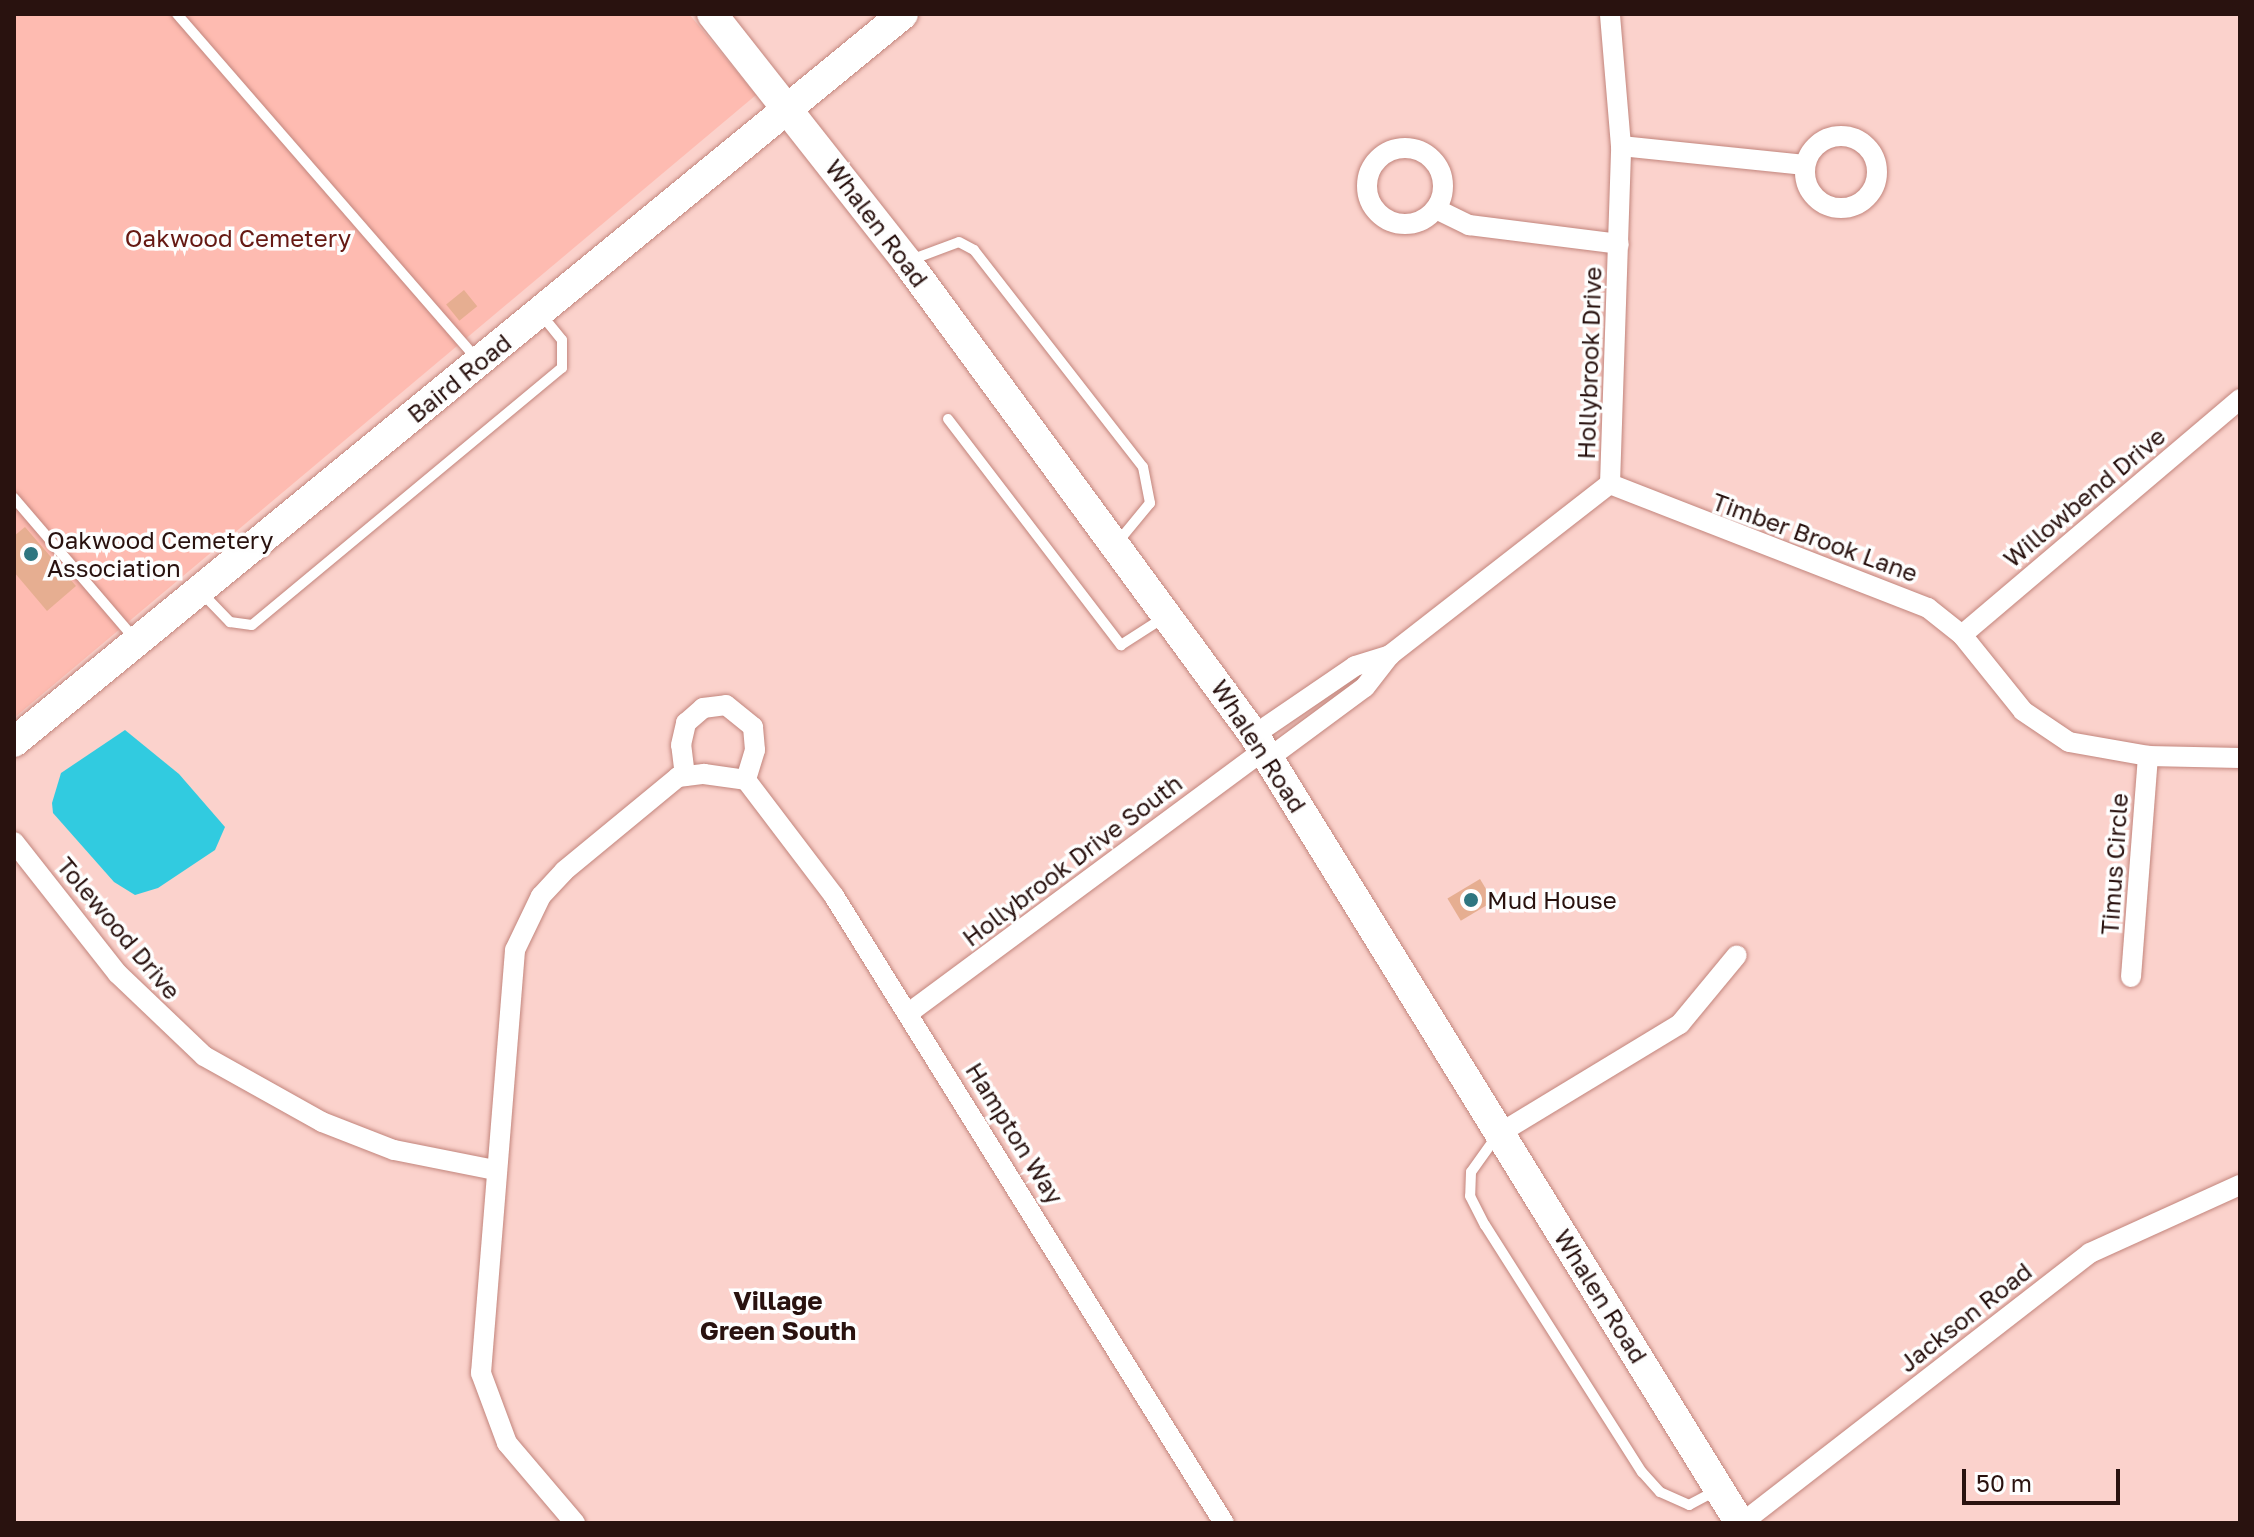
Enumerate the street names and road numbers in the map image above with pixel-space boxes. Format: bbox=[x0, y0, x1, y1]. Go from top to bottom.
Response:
street label: Whalen Road bbox=[820, 154, 934, 292]
street label: Hollybrook Drive bbox=[1571, 266, 1607, 460]
street label: Baird Road bbox=[401, 328, 517, 428]
street label: Willowbend Drive bbox=[1997, 421, 2171, 573]
street label: Timber Brook Lane bbox=[1708, 486, 1922, 588]
street label: Whalen Road bbox=[1205, 674, 1313, 818]
street label: Hollybrook Drive South bbox=[957, 768, 1187, 952]
street label: Timus Circle bbox=[2095, 792, 2133, 936]
street label: Tolewood Drive bbox=[51, 851, 187, 1005]
street label: Hampton Way bbox=[960, 1057, 1070, 1209]
street label: Whalen Road bbox=[1548, 1224, 1654, 1368]
street label: Jackson Road bbox=[1893, 1256, 2037, 1378]

